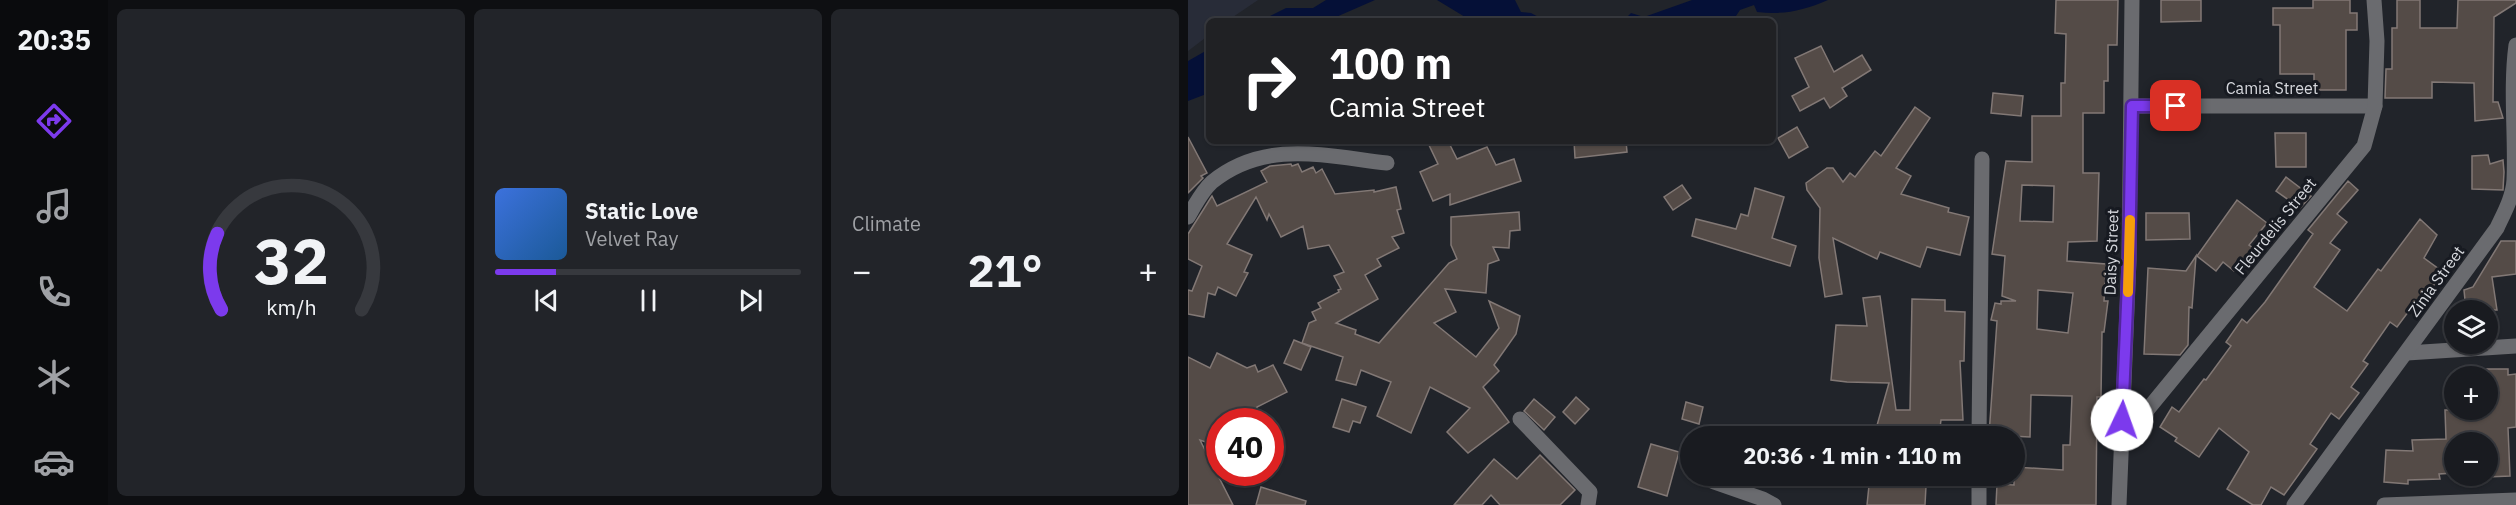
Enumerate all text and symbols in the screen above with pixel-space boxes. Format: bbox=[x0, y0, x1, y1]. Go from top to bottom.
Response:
text: 20:35 bbox=[17, 22, 91, 57]
text: 100 m bbox=[1329, 36, 1452, 91]
icon: right bbox=[1230, 42, 1308, 120]
street label: Camia Street bbox=[2226, 78, 2318, 98]
pin bbox=[2150, 80, 2201, 131]
text: Camia Street bbox=[1329, 89, 1485, 124]
icon: arrive bbox=[2159, 89, 2192, 122]
icon: directions bbox=[33, 100, 75, 142]
street label: Fleurdelis Street bbox=[2230, 174, 2320, 278]
icon: music bbox=[33, 185, 75, 227]
text: Static Love bbox=[585, 196, 698, 225]
street label: Daisy Street bbox=[2099, 208, 2123, 296]
text: Climate bbox=[852, 210, 921, 237]
text: 32 bbox=[254, 220, 328, 301]
text: Velvet Ray bbox=[585, 225, 678, 252]
text: 21° bbox=[967, 241, 1043, 299]
street label: Zinia Street bbox=[2404, 242, 2468, 320]
text: − bbox=[852, 249, 872, 292]
text: + bbox=[1138, 249, 1158, 292]
icon: phone bbox=[33, 271, 75, 313]
icon: previous bbox=[530, 284, 563, 317]
icon: pause bbox=[632, 284, 665, 317]
icon: next bbox=[734, 284, 767, 317]
text: km/h bbox=[266, 293, 316, 321]
map controls bbox=[2444, 300, 2498, 486]
button: layers bbox=[2444, 300, 2498, 354]
icon: climate bbox=[33, 356, 75, 398]
button: + bbox=[2444, 366, 2498, 420]
position arrow bbox=[2090, 388, 2154, 452]
speed limit sign: 40 bbox=[1206, 408, 1284, 486]
button: − bbox=[2444, 432, 2498, 486]
icon: car bbox=[33, 441, 75, 483]
text: 20:36 · 1 min · 110 m bbox=[1743, 441, 1962, 470]

